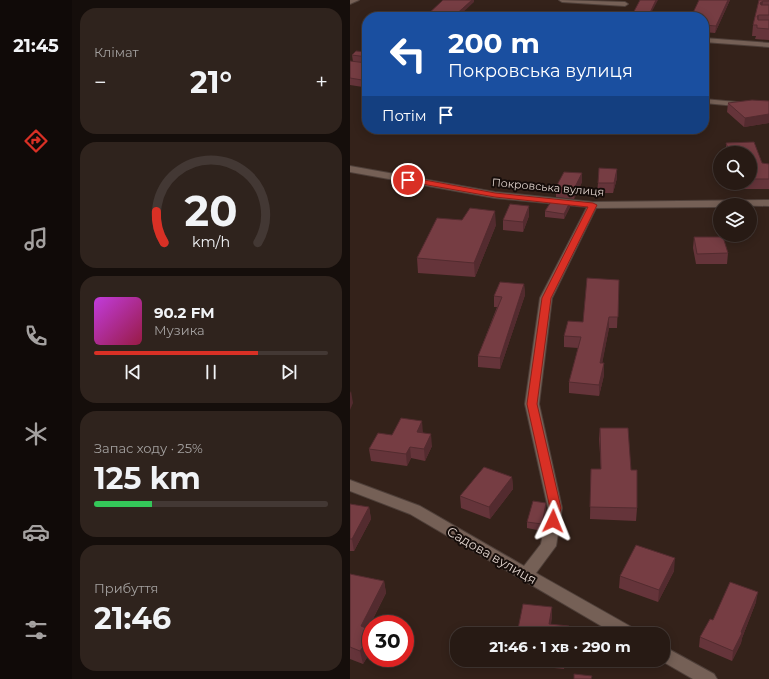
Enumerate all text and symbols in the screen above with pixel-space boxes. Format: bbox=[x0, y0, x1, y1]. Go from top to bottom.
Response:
text: 200 m bbox=[448, 26, 540, 60]
icon: left bbox=[382, 28, 434, 80]
text: 21:45 bbox=[13, 35, 59, 57]
text: Клімат bbox=[94, 44, 139, 60]
text: Покровська вулиця bbox=[448, 60, 633, 82]
text: 21° bbox=[190, 64, 232, 101]
text: − bbox=[94, 69, 107, 96]
text: + bbox=[315, 69, 328, 96]
icon: arrive bbox=[435, 104, 457, 126]
text: Потім bbox=[382, 106, 427, 125]
icon: directions bbox=[22, 127, 50, 155]
map controls bbox=[713, 146, 757, 242]
button: search bbox=[713, 146, 757, 190]
pin bbox=[391, 163, 425, 197]
icon: arrive bbox=[397, 169, 419, 191]
street label: Покровська вулиця bbox=[491, 175, 605, 199]
text: 20 bbox=[185, 186, 237, 236]
button: layers bbox=[713, 198, 757, 242]
icon: music bbox=[22, 225, 50, 253]
text: km/h bbox=[192, 233, 230, 251]
text: 90.2 FM bbox=[154, 303, 215, 322]
icon: phone bbox=[22, 322, 50, 350]
text: Музика bbox=[154, 322, 205, 338]
icon: previous bbox=[122, 361, 144, 383]
icon: pause bbox=[200, 361, 222, 383]
icon: next bbox=[278, 361, 300, 383]
icon: climate bbox=[22, 420, 50, 448]
text: Запас ходу · 25% bbox=[94, 440, 203, 456]
text: 125 km bbox=[94, 460, 201, 497]
position arrow bbox=[532, 500, 574, 542]
icon: car bbox=[22, 518, 50, 546]
street label: Садова вулиця bbox=[444, 523, 540, 587]
text: Прибуття bbox=[94, 580, 158, 596]
text: 21:46 bbox=[94, 600, 171, 637]
speed limit sign: 30 bbox=[362, 615, 414, 667]
icon: filters bbox=[22, 616, 50, 644]
text: 21:46 · 1 хв · 290 m bbox=[489, 637, 631, 656]

